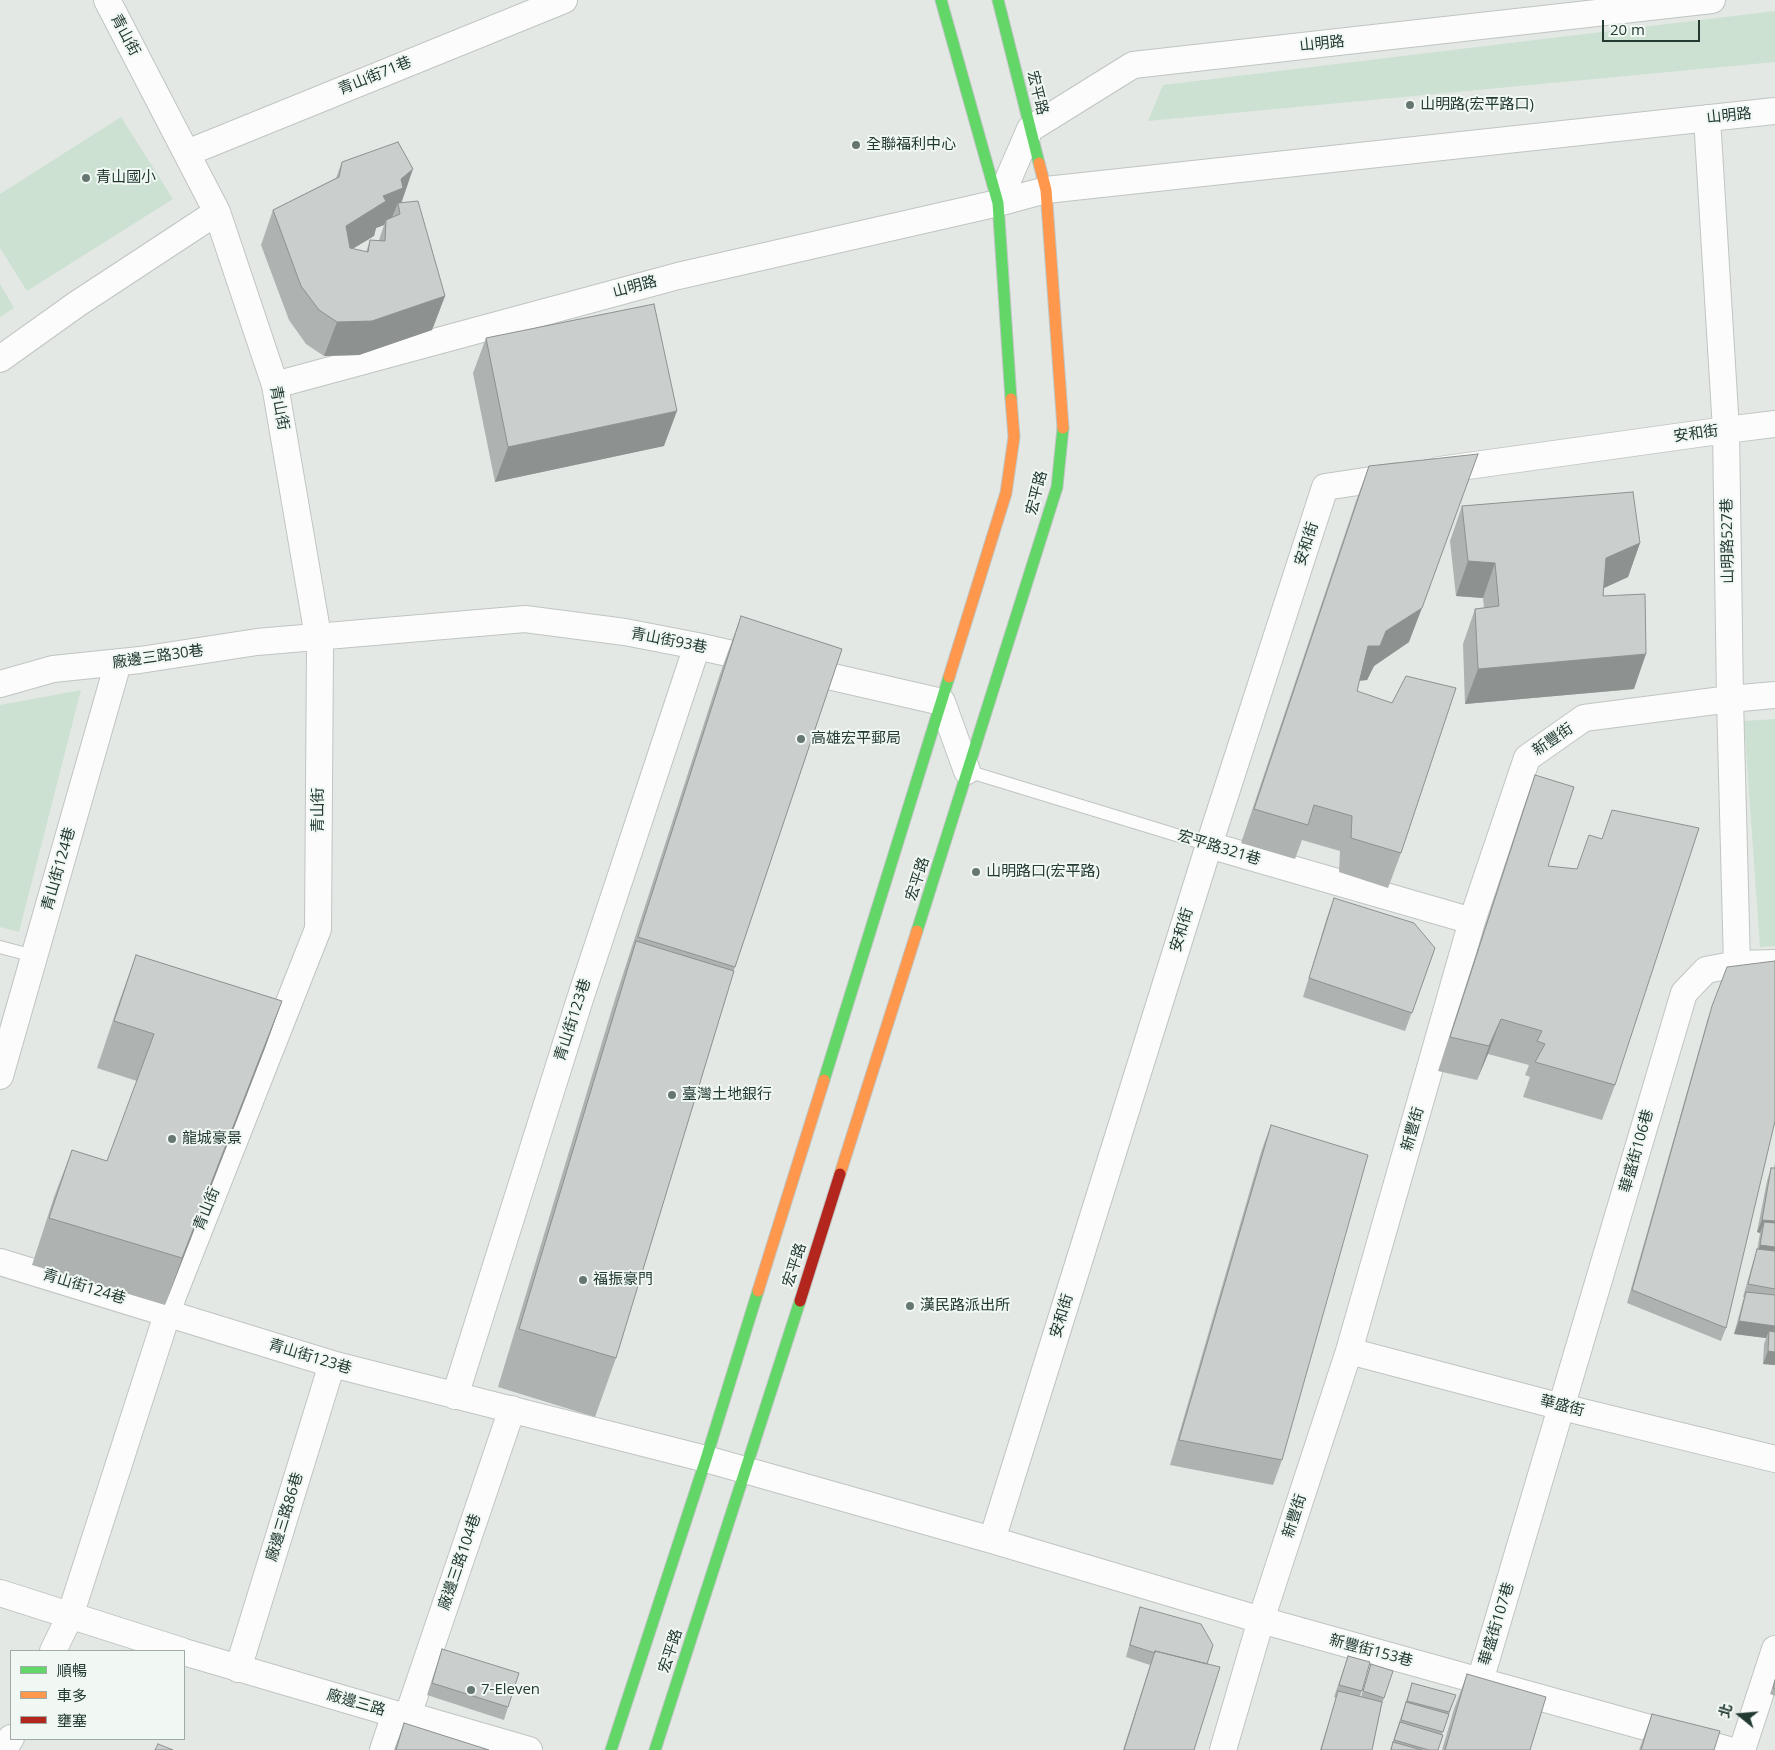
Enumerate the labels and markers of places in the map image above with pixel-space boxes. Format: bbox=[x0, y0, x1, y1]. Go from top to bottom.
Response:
place label: 山明路(宏平路口) bbox=[1420, 96, 1534, 114]
marker: 山明路(宏平路口) bbox=[1404, 99, 1416, 111]
place label: 全聯福利中心 bbox=[866, 136, 956, 154]
marker: 全聯福利中心 bbox=[850, 139, 862, 151]
place label: 青山國小 bbox=[96, 169, 156, 187]
marker: 青山國小 bbox=[80, 172, 92, 184]
place label: 高雄宏平郵局 bbox=[811, 730, 901, 748]
marker: 高雄宏平郵局 bbox=[795, 733, 807, 745]
place label: 山明路口(宏平路) bbox=[986, 863, 1100, 881]
marker: 山明路口(宏平路) bbox=[970, 866, 982, 878]
place label: 臺灣土地銀行 bbox=[682, 1086, 772, 1104]
marker: 臺灣土地銀行 bbox=[666, 1089, 678, 1101]
place label: 龍城豪景 bbox=[182, 1130, 242, 1148]
marker: 龍城豪景 bbox=[166, 1133, 178, 1145]
place label: 福振豪門 bbox=[593, 1271, 653, 1289]
marker: 福振豪門 bbox=[577, 1274, 589, 1286]
place label: 漢民路派出所 bbox=[920, 1297, 1010, 1315]
marker: 漢民路派出所 bbox=[904, 1300, 916, 1312]
place label: 7-Eleven bbox=[481, 1681, 540, 1699]
marker: 7-Eleven bbox=[465, 1684, 477, 1696]

